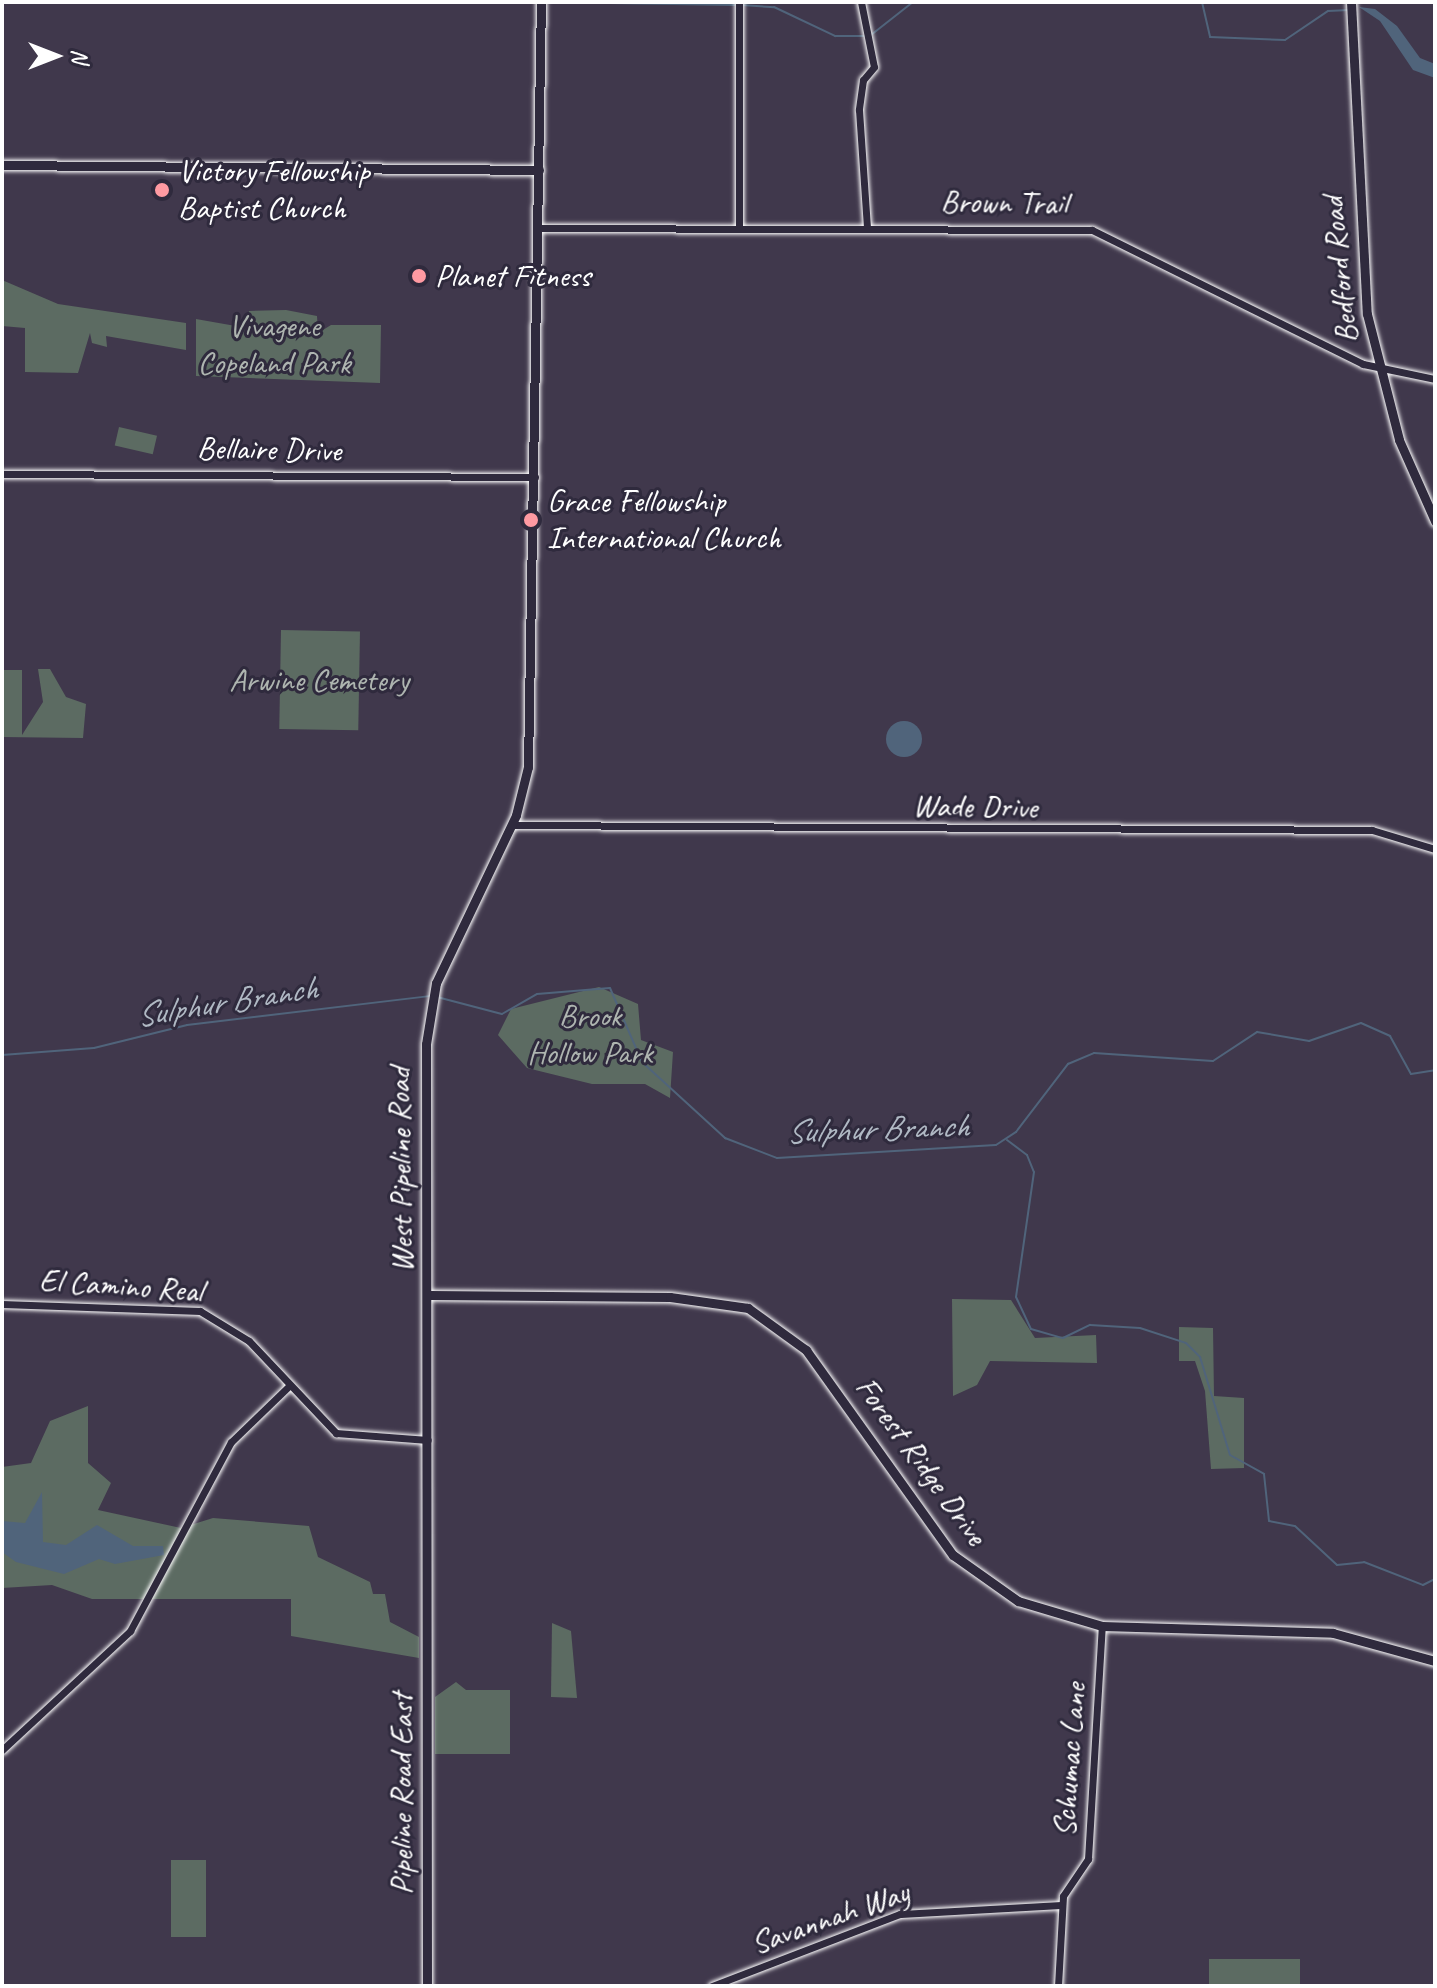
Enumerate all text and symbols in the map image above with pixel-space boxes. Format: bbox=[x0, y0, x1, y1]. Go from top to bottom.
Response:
north arrow bbox=[16, 16, 96, 96]
text: N bbox=[66, 49, 94, 63]
place label: Victory Fellowship Baptist Church bbox=[178, 153, 370, 228]
marker: Victory Fellowship Baptist Church bbox=[153, 181, 171, 199]
street label: Brown Trail bbox=[940, 183, 1068, 223]
street label: Bedford Road bbox=[1313, 196, 1367, 344]
place label: Planet Fitness bbox=[435, 257, 591, 295]
marker: Planet Fitness bbox=[410, 267, 428, 285]
park label: Vivagene Copeland Park bbox=[198, 308, 350, 383]
street label: Bellaire Drive bbox=[197, 430, 341, 470]
place label: Grace Fellowship International Church bbox=[547, 483, 782, 558]
marker: Grace Fellowship International Church bbox=[522, 511, 540, 529]
park label: Arwine Cemetery bbox=[229, 661, 409, 699]
street label: Wade Drive bbox=[912, 787, 1038, 827]
water label: Sulphur Branch bbox=[132, 966, 320, 1036]
park label: Brook Hollow Park bbox=[527, 998, 653, 1073]
street label: West Pipeline Road bbox=[380, 1068, 422, 1272]
water label: Sulphur Branch bbox=[784, 1104, 970, 1152]
street label: El Camino Real bbox=[39, 1261, 203, 1311]
street label: Forest Ridge Drive bbox=[847, 1369, 995, 1553]
street label: Schumac Lane bbox=[1045, 1681, 1095, 1839]
street label: Pipeline Road East bbox=[383, 1693, 421, 1895]
street label: Savannah Way bbox=[746, 1873, 914, 1963]

